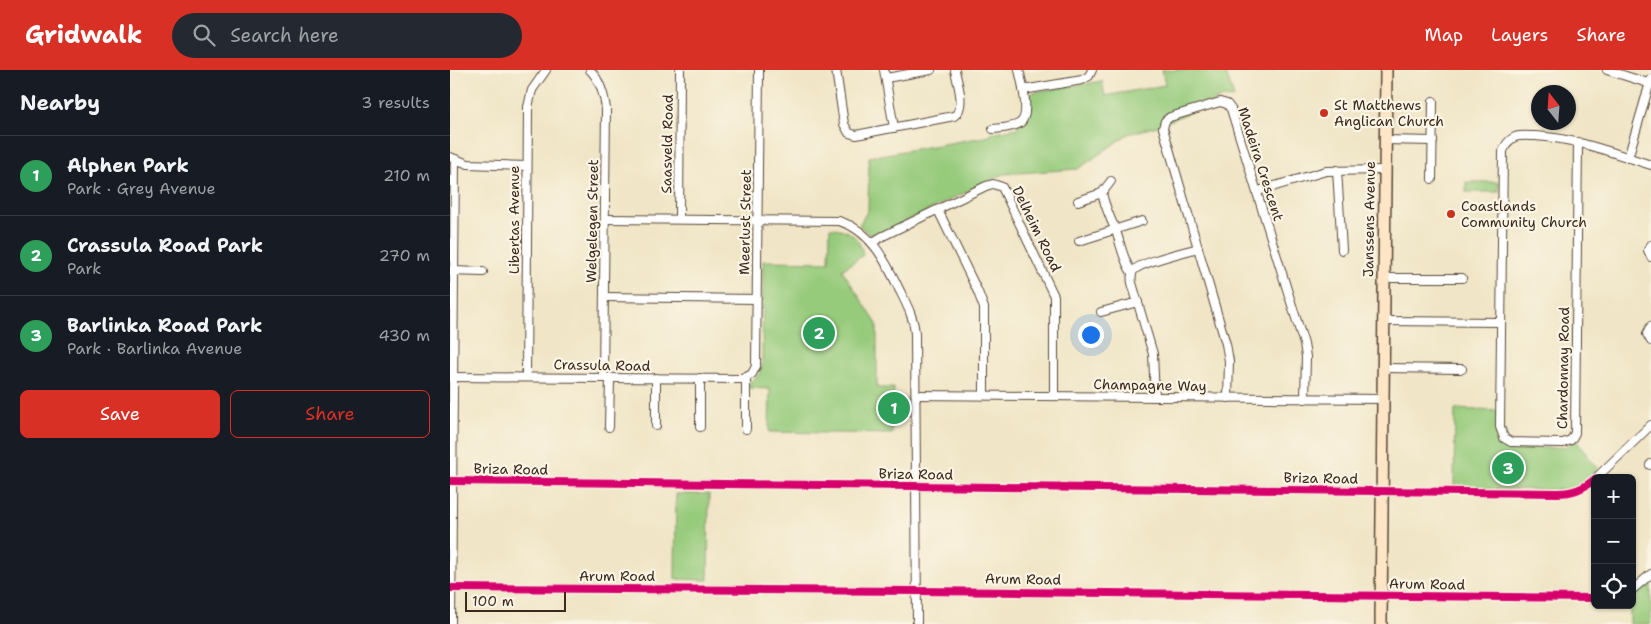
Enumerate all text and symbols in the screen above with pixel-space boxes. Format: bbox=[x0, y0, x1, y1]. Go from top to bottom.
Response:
search box bbox=[172, 13, 522, 58]
text: Gridwalk bbox=[25, 19, 142, 51]
icon: search bbox=[190, 21, 218, 49]
text: Search here bbox=[230, 23, 339, 48]
text: Map bbox=[1425, 23, 1463, 47]
text: Layers bbox=[1491, 23, 1548, 47]
text: Share bbox=[1576, 23, 1626, 47]
north arrow bbox=[1531, 85, 1576, 130]
text: Nearby bbox=[20, 89, 100, 117]
text: 3 results bbox=[361, 92, 430, 113]
street label: Saasveld Road bbox=[657, 94, 677, 194]
place label: St Matthews Anglican Church bbox=[1334, 96, 1444, 130]
street label: Madeira Crescent bbox=[1234, 105, 1288, 223]
marker: St Matthews Anglican Church bbox=[1318, 107, 1330, 119]
text: Alphen Park bbox=[67, 153, 189, 178]
street label: Welgelegen Street bbox=[582, 159, 602, 283]
street label: Janssens Avenue bbox=[1359, 161, 1379, 277]
text: 1 bbox=[32, 165, 40, 186]
text: 210 m bbox=[383, 165, 430, 186]
street label: Libertas Avenue bbox=[505, 166, 523, 274]
street label: Meerlust Street bbox=[735, 169, 755, 275]
text: Park · Grey Avenue bbox=[67, 178, 215, 199]
street label: Delheim Road bbox=[1009, 183, 1066, 275]
place label: Coastlands Community Church bbox=[1461, 197, 1587, 231]
marker: Coastlands Community Church bbox=[1445, 208, 1457, 220]
text: Crassula Road Park bbox=[67, 233, 263, 258]
text: 2 bbox=[30, 245, 42, 266]
text: 270 m bbox=[379, 245, 430, 266]
text: Park bbox=[67, 258, 101, 279]
street label: Chardonnay Road bbox=[1553, 307, 1573, 429]
text: Barlinka Road Park bbox=[67, 313, 262, 338]
pin: 2 bbox=[803, 314, 835, 352]
your location bbox=[1078, 322, 1104, 348]
text: 3 bbox=[30, 325, 42, 346]
text: 430 m bbox=[379, 325, 430, 346]
text: Park · Barlinka Avenue bbox=[67, 338, 242, 359]
street label: Crassula Road bbox=[553, 355, 651, 375]
street label: Champagne Way bbox=[1093, 375, 1207, 395]
pin: 1 bbox=[878, 389, 910, 427]
button: Save bbox=[20, 390, 220, 438]
button: Share bbox=[230, 390, 430, 438]
pin: 3 bbox=[1492, 449, 1524, 487]
street label: Briza Road bbox=[474, 459, 549, 479]
street label: Briza Road bbox=[879, 464, 954, 484]
street label: Briza Road bbox=[1284, 468, 1359, 488]
map controls bbox=[1591, 474, 1636, 609]
button: + bbox=[1591, 474, 1636, 519]
button: − bbox=[1591, 519, 1636, 564]
button: locate bbox=[1591, 564, 1636, 609]
street label: Arum Road bbox=[579, 567, 655, 585]
street label: Arum Road bbox=[985, 569, 1061, 589]
street label: Arum Road bbox=[1389, 574, 1465, 594]
scale bar bbox=[465, 589, 566, 612]
text: 100 m bbox=[472, 592, 514, 610]

